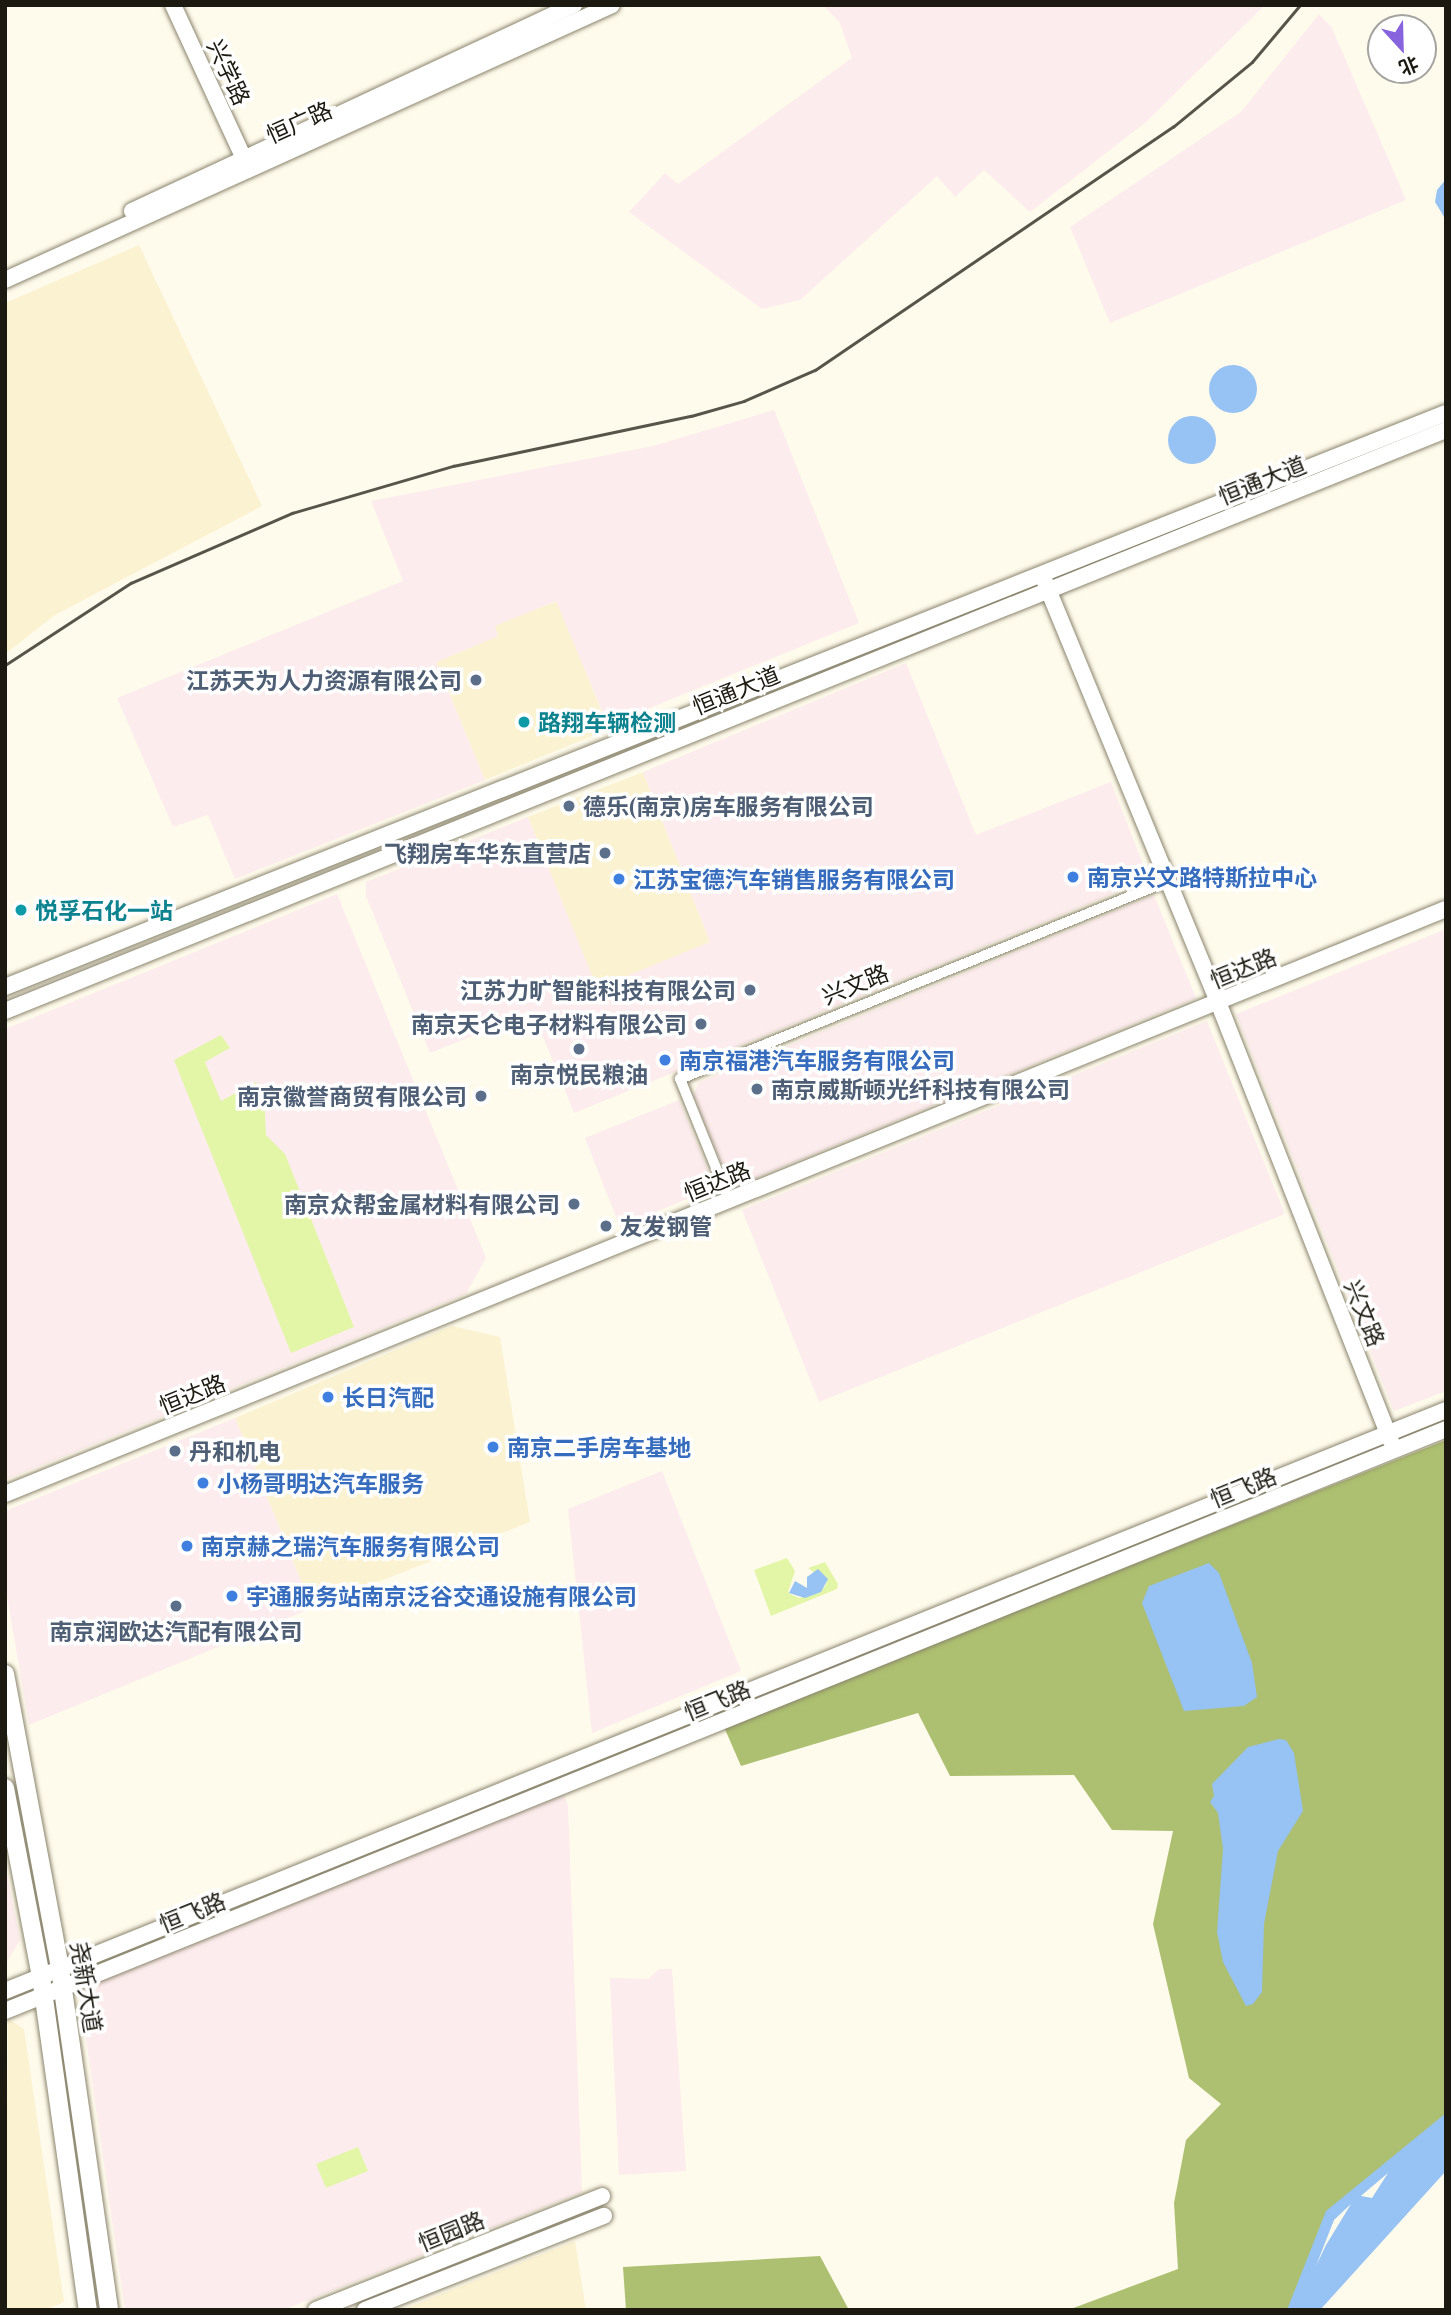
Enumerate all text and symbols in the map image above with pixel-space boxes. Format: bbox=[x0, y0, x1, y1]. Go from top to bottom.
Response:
north arrow bbox=[1367, 14, 1437, 84]
street label: 兴学路 bbox=[202, 35, 256, 109]
text: 北 bbox=[1395, 51, 1423, 82]
street label: 恒广路 bbox=[262, 95, 336, 149]
street label: 恒通大道 bbox=[1214, 450, 1310, 510]
street label: 恒通大道 bbox=[688, 660, 784, 720]
place label: 江苏天为人力资源有限公司 bbox=[186, 666, 462, 694]
marker: 江苏天为人力资源有限公司 bbox=[468, 672, 484, 688]
place label: 路翔车辆检测 bbox=[538, 708, 676, 736]
marker: 路翔车辆检测 bbox=[516, 714, 532, 730]
place label: 德乐(南京)房车服务有限公司 bbox=[583, 792, 874, 820]
marker: 德乐(南京)房车服务有限公司 bbox=[561, 798, 577, 814]
place label: 飞翔房车华东直营店 bbox=[384, 839, 591, 867]
marker: 飞翔房车华东直营店 bbox=[597, 845, 613, 861]
place label: 南京兴文路特斯拉中心 bbox=[1087, 863, 1317, 891]
place label: 江苏宝德汽车销售服务有限公司 bbox=[633, 865, 955, 893]
marker: 南京兴文路特斯拉中心 bbox=[1065, 869, 1081, 885]
marker: 江苏宝德汽车销售服务有限公司 bbox=[611, 871, 627, 887]
place label: 悦孚石化一站 bbox=[35, 896, 173, 924]
marker: 悦孚石化一站 bbox=[13, 902, 29, 918]
street label: 恒达路 bbox=[1206, 942, 1280, 994]
street label: 兴文路 bbox=[818, 958, 892, 1010]
place label: 江苏力旷智能科技有限公司 bbox=[460, 976, 736, 1004]
marker: 江苏力旷智能科技有限公司 bbox=[742, 982, 758, 998]
place label: 南京天仑电子材料有限公司 bbox=[411, 1010, 687, 1038]
marker: 南京天仑电子材料有限公司 bbox=[693, 1016, 709, 1032]
marker: 南京悦民粮油 bbox=[571, 1041, 587, 1057]
place label: 南京福港汽车服务有限公司 bbox=[679, 1046, 955, 1074]
marker: 南京福港汽车服务有限公司 bbox=[657, 1052, 673, 1068]
place label: 南京悦民粮油 bbox=[510, 1060, 648, 1088]
place label: 南京威斯顿光纤科技有限公司 bbox=[771, 1075, 1070, 1103]
marker: 南京威斯顿光纤科技有限公司 bbox=[749, 1081, 765, 1097]
place label: 南京徽誉商贸有限公司 bbox=[237, 1082, 467, 1110]
marker: 南京徽誉商贸有限公司 bbox=[473, 1088, 489, 1104]
street label: 恒达路 bbox=[680, 1155, 754, 1207]
place label: 南京众帮金属材料有限公司 bbox=[284, 1190, 560, 1218]
marker: 南京众帮金属材料有限公司 bbox=[566, 1196, 582, 1212]
place label: 友发钢管 bbox=[620, 1212, 712, 1240]
marker: 友发钢管 bbox=[598, 1218, 614, 1234]
street label: 兴文路 bbox=[1339, 1276, 1391, 1350]
street label: 恒达路 bbox=[155, 1368, 229, 1420]
place label: 长日汽配 bbox=[342, 1383, 434, 1411]
marker: 长日汽配 bbox=[320, 1389, 336, 1405]
place label: 南京二手房车基地 bbox=[507, 1433, 691, 1461]
place label: 丹和机电 bbox=[189, 1437, 281, 1465]
marker: 南京二手房车基地 bbox=[485, 1439, 501, 1455]
marker: 丹和机电 bbox=[167, 1443, 183, 1459]
street label: 恒飞路 bbox=[1206, 1461, 1280, 1513]
place label: 小杨哥明达汽车服务 bbox=[217, 1469, 424, 1497]
marker: 小杨哥明达汽车服务 bbox=[195, 1475, 211, 1491]
place label: 南京赫之瑞汽车服务有限公司 bbox=[201, 1532, 500, 1560]
marker: 南京赫之瑞汽车服务有限公司 bbox=[179, 1538, 195, 1554]
place label: 宇通服务站南京泛谷交通设施有限公司 bbox=[246, 1582, 637, 1610]
marker: 宇通服务站南京泛谷交通设施有限公司 bbox=[224, 1588, 240, 1604]
marker: 南京润欧达汽配有限公司 bbox=[168, 1598, 184, 1614]
place label: 南京润欧达汽配有限公司 bbox=[50, 1617, 302, 1645]
street label: 恒飞路 bbox=[680, 1674, 754, 1726]
street label: 恒飞路 bbox=[155, 1886, 229, 1938]
street label: 尧新大道 bbox=[66, 1939, 108, 2035]
street label: 恒园路 bbox=[414, 2205, 488, 2257]

